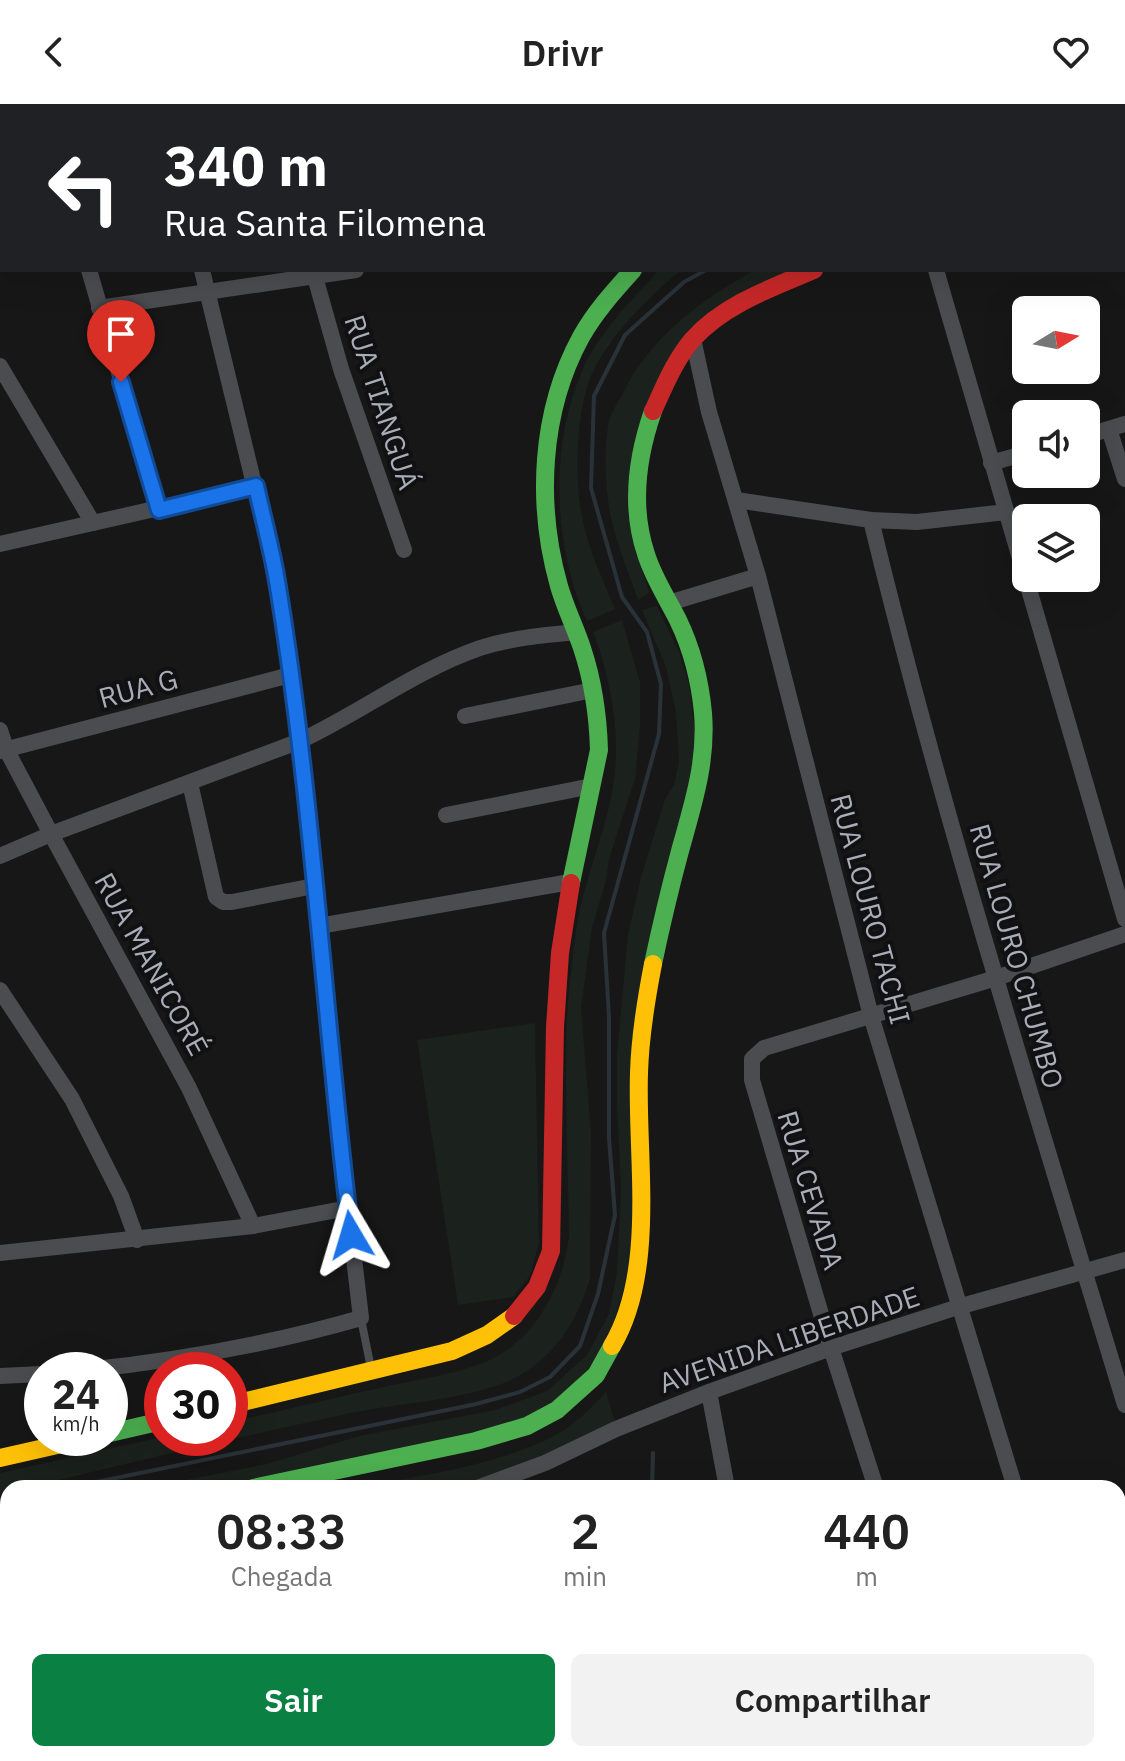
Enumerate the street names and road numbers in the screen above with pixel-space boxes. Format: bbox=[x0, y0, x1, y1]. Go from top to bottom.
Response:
street label: RUA TIANGUÁ bbox=[336, 310, 428, 494]
street label: RUA G bbox=[94, 660, 182, 716]
street label: RUA LOURO TACHI bbox=[822, 790, 920, 1028]
street label: RUA LOURO CHUMBO bbox=[961, 819, 1073, 1093]
street label: RUA MANICORÉ bbox=[86, 866, 218, 1062]
street label: RUA CEVADA bbox=[769, 1106, 853, 1274]
street label: AVENIDA LIBERDADE bbox=[654, 1277, 924, 1401]

